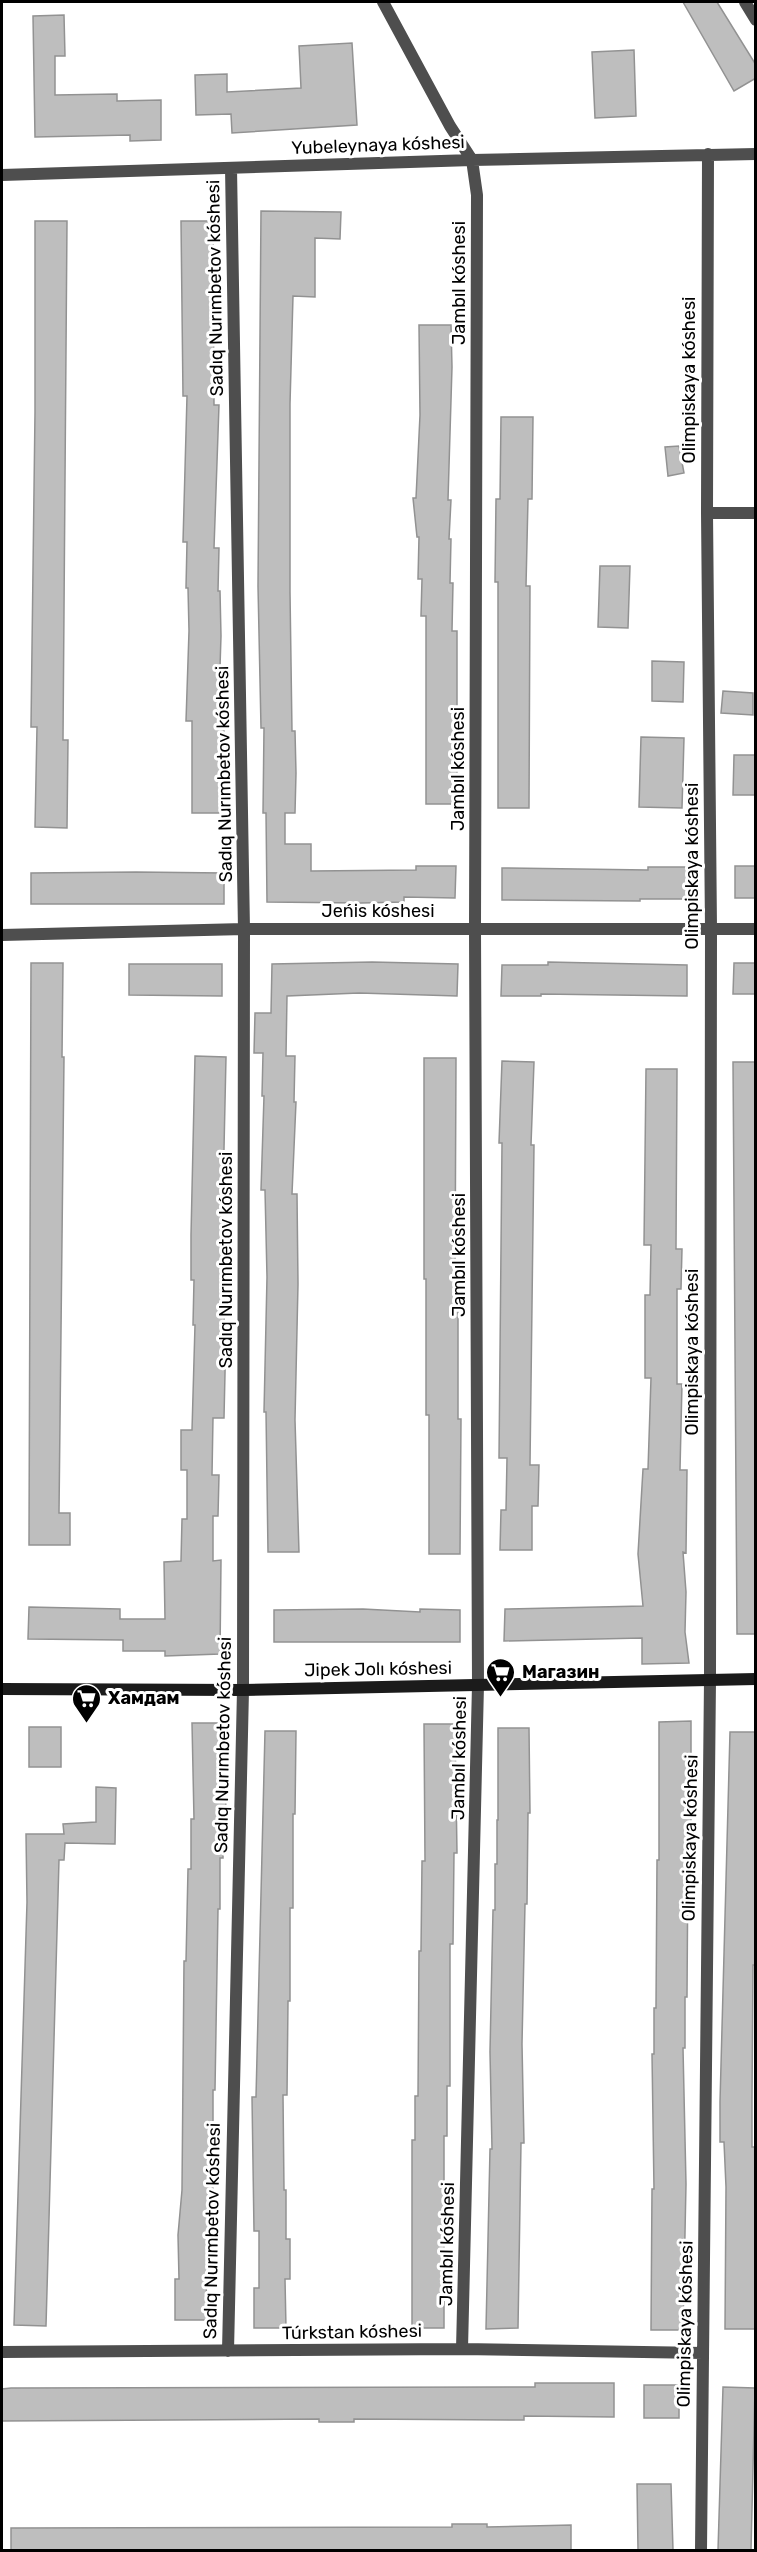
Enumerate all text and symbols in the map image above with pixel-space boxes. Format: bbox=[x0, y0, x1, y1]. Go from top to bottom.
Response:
street label: Yubeleynaya kóshesi bbox=[291, 131, 465, 159]
street label: Sadıq Nurımbetov kóshesi bbox=[202, 180, 228, 396]
street label: Jambıl kóshesi bbox=[448, 221, 470, 345]
street label: Olimpiskaya kóshesi bbox=[678, 297, 700, 463]
street label: Sadıq Nurımbetov kóshesi bbox=[211, 666, 237, 882]
street label: Jambıl kóshesi bbox=[447, 707, 469, 831]
street label: Olimpiskaya kóshesi bbox=[681, 783, 703, 949]
street label: Jeńis kóshesi bbox=[321, 900, 435, 922]
street label: Sadıq Nurımbetov kóshesi bbox=[215, 1152, 237, 1368]
street label: Jambıl kóshesi bbox=[448, 1193, 470, 1317]
street label: Olimpiskaya kóshesi bbox=[681, 1269, 703, 1435]
street label: Sadıq Nurımbetov kóshesi bbox=[210, 1637, 236, 1853]
supermarket icon: Магазин bbox=[485, 1656, 517, 1698]
street label: Jipek Jolı kóshesi bbox=[304, 1657, 452, 1681]
place label: Магазин bbox=[522, 1661, 599, 1683]
supermarket icon: Хамдам bbox=[71, 1682, 103, 1724]
place label: Хамдам bbox=[108, 1687, 180, 1709]
street label: Jambıl kóshesi bbox=[447, 1696, 471, 1820]
street label: Olimpiskaya kóshesi bbox=[678, 1754, 702, 1922]
street label: Sadıq Nurımbetov kóshesi bbox=[199, 2123, 225, 2339]
street label: Jambıl kóshesi bbox=[435, 2182, 459, 2306]
street label: Olimpiskaya kóshesi bbox=[673, 2240, 697, 2408]
street label: Túrkstan kóshesi bbox=[282, 2320, 422, 2344]

